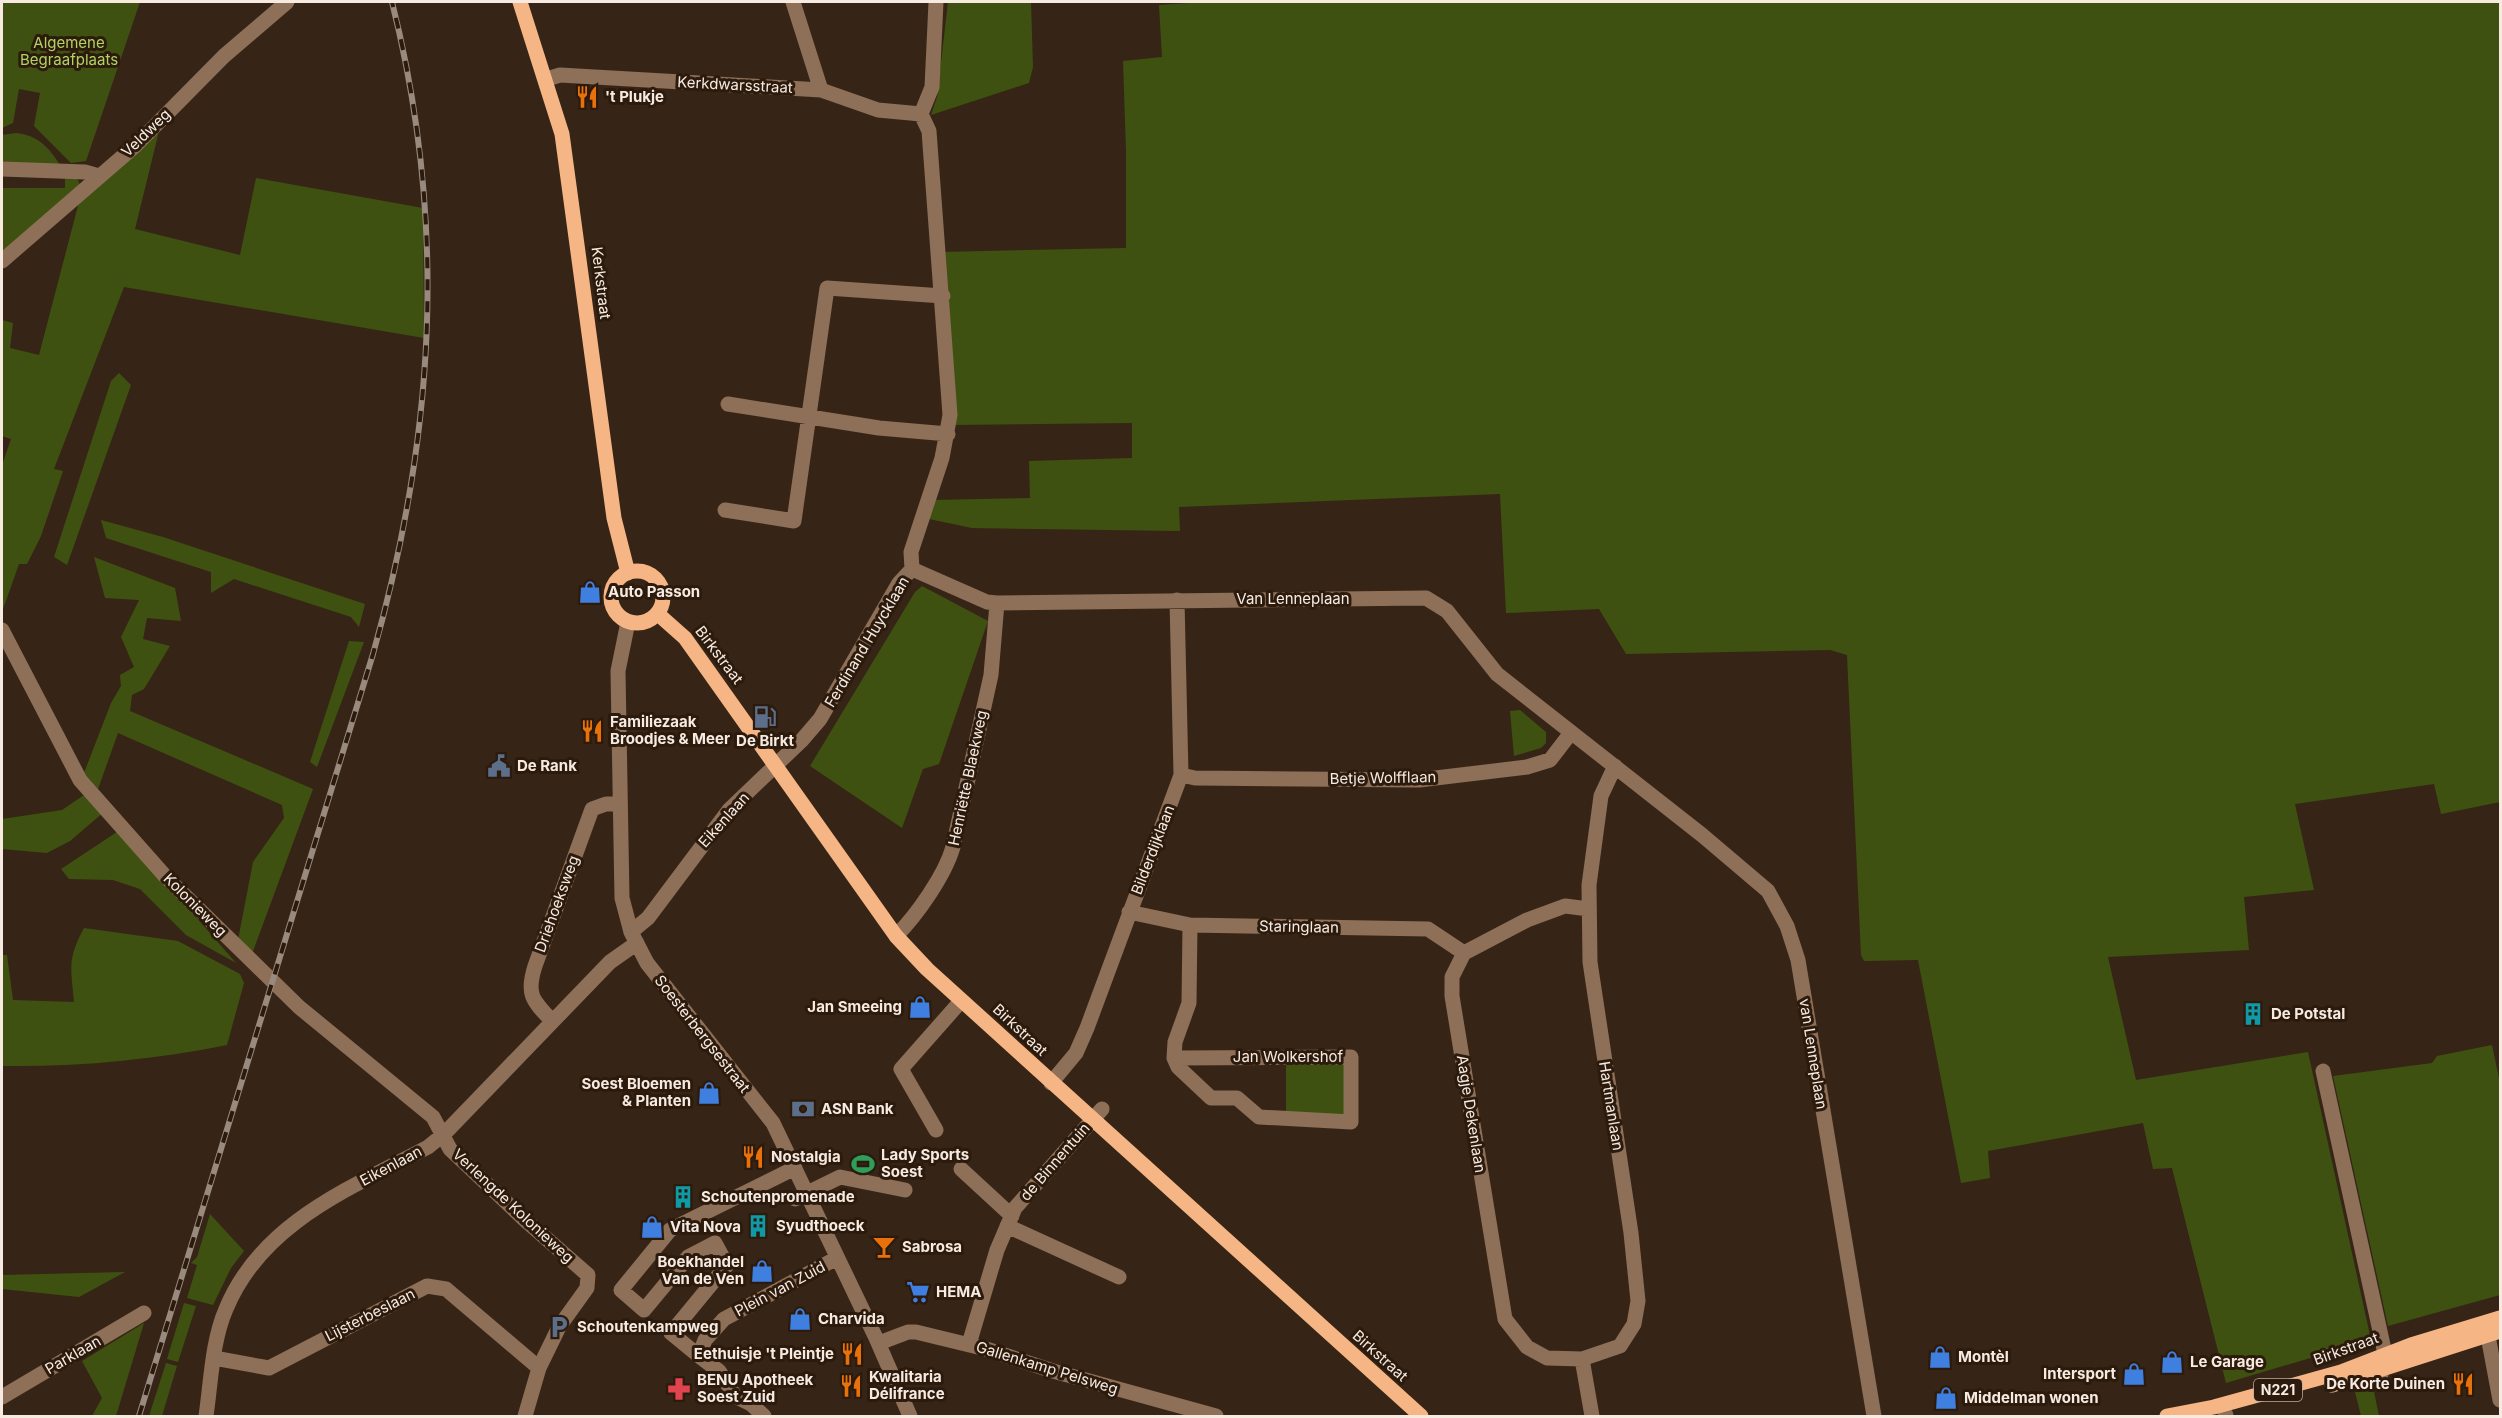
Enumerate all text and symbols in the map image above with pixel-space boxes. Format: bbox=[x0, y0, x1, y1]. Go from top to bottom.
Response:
park label: Algemene Begraafplaats bbox=[20, 33, 118, 69]
street label: Kerkdwarsstraat bbox=[677, 72, 793, 97]
restaurant icon: 't Plukje bbox=[574, 84, 600, 110]
place label: 't Plukje bbox=[605, 87, 664, 106]
street label: Veldweg bbox=[117, 105, 174, 161]
street label: Kerkstraat bbox=[588, 246, 615, 320]
street label: Ferdinand Huycklaan bbox=[820, 573, 913, 711]
shop icon: Auto Passon bbox=[577, 579, 603, 605]
place label: Auto Passon bbox=[608, 582, 700, 601]
street label: Van Lenneplaan bbox=[1236, 589, 1350, 608]
street label: Birkstraat bbox=[691, 622, 747, 688]
fuel station icon: De Birkt bbox=[752, 704, 778, 730]
street label: Henriëtte Blaekweg bbox=[944, 708, 991, 847]
place label: Familiezaak Broodjes & Meer bbox=[610, 712, 730, 748]
restaurant icon: Familiezaak Broodjes & Meer bbox=[579, 718, 605, 744]
place label: De Birkt bbox=[736, 731, 794, 750]
public building icon: De Rank bbox=[486, 753, 512, 779]
place label: De Rank bbox=[517, 756, 577, 775]
street label: Betje Wolfflaan bbox=[1329, 767, 1437, 788]
street label: Eikenlaan bbox=[694, 788, 753, 851]
street label: Bilderdijklaan bbox=[1127, 802, 1178, 897]
street label: Driehoeksweg bbox=[530, 853, 583, 955]
street label: Kolonieweg bbox=[160, 869, 231, 940]
street label: Staringlaan bbox=[1259, 916, 1339, 937]
street label: Soesterbergsestraat bbox=[651, 971, 754, 1096]
shop icon: Jan Smeeing bbox=[907, 994, 933, 1020]
place label: Jan Smeeing bbox=[807, 997, 902, 1016]
street label: van Lenneplaan bbox=[1795, 997, 1832, 1111]
street label: Birkstraat bbox=[989, 1000, 1052, 1060]
building icon: De Potstal bbox=[2240, 1001, 2266, 1027]
place label: De Potstal bbox=[2271, 1004, 2345, 1023]
street label: Jan Wolkershof bbox=[1233, 1047, 1344, 1066]
street label: Aagje Dekenlaan bbox=[1453, 1054, 1490, 1174]
street label: Hartmanlaan bbox=[1595, 1060, 1628, 1152]
place label: Soest Bloemen & Planten bbox=[582, 1074, 691, 1110]
shop icon: Soest Bloemen & Planten bbox=[696, 1080, 722, 1106]
bank icon: ASN Bank bbox=[790, 1096, 816, 1122]
place label: ASN Bank bbox=[821, 1099, 894, 1118]
street label: de Binnentuin bbox=[1016, 1119, 1094, 1205]
street label: Eikenlaan bbox=[357, 1141, 425, 1190]
restaurant icon: Nostalgia bbox=[740, 1144, 766, 1170]
street label: Verlengde Kolonieweg bbox=[449, 1145, 578, 1267]
place label: Lady Sports Soest bbox=[881, 1145, 969, 1181]
place label: Nostalgia bbox=[771, 1147, 841, 1166]
sports icon: Lady Sports Soest bbox=[850, 1151, 876, 1177]
building icon: Schoutenpromenade bbox=[670, 1184, 696, 1210]
place label: Schoutenpromenade bbox=[701, 1187, 855, 1206]
building icon: Syudthoeck bbox=[745, 1213, 771, 1239]
shop icon: Vita Nova bbox=[639, 1214, 665, 1240]
place label: Syudthoeck bbox=[776, 1216, 865, 1235]
place label: Vita Nova bbox=[670, 1217, 741, 1236]
bar icon: Sabrosa bbox=[871, 1234, 897, 1260]
place label: Sabrosa bbox=[902, 1237, 962, 1256]
place label: Boekhandel Van de Ven bbox=[657, 1252, 744, 1288]
street label: Plein van Zuid bbox=[731, 1257, 828, 1320]
shop icon: Boekhandel Van de Ven bbox=[749, 1258, 775, 1284]
supermarket icon: HEMA bbox=[905, 1279, 931, 1305]
place label: HEMA bbox=[936, 1282, 982, 1301]
street label: Lijsterbeslaan bbox=[322, 1284, 418, 1345]
shop icon: Charvida bbox=[787, 1306, 813, 1332]
place label: Charvida bbox=[818, 1309, 885, 1328]
parking icon: Schoutenkampweg bbox=[546, 1314, 572, 1340]
place label: Schoutenkampweg bbox=[577, 1317, 718, 1336]
street label: Birkstraat bbox=[1349, 1326, 1412, 1385]
street label: Birkstraat bbox=[2311, 1328, 2381, 1369]
street label: Parklaan bbox=[41, 1331, 104, 1378]
street label: Gallenkamp Pelsweg bbox=[974, 1337, 1120, 1398]
restaurant icon: Eethuisje 't Pleintje bbox=[839, 1341, 865, 1367]
place label: Eethuisje 't Pleintje bbox=[694, 1344, 834, 1363]
shop icon: Montèl bbox=[1927, 1344, 1953, 1370]
place label: Montèl bbox=[1958, 1347, 2009, 1366]
shop icon: Le Garage bbox=[2159, 1349, 2185, 1375]
place label: Le Garage bbox=[2190, 1352, 2264, 1371]
shop icon: Intersport bbox=[2121, 1361, 2147, 1387]
place label: Intersport bbox=[2043, 1364, 2117, 1383]
place label: Kwalitaria Délifrance bbox=[869, 1367, 945, 1403]
place label: BENU Apotheek Soest Zuid bbox=[697, 1370, 814, 1406]
restaurant icon: De Korte Duinen bbox=[2450, 1371, 2476, 1397]
restaurant icon: Kwalitaria Délifrance bbox=[838, 1373, 864, 1399]
place label: De Korte Duinen bbox=[2326, 1374, 2445, 1393]
pharmacy icon: BENU Apotheek Soest Zuid bbox=[666, 1376, 692, 1402]
road number: N221 bbox=[2254, 1379, 2302, 1401]
shop icon: Middelman wonen bbox=[1933, 1385, 1959, 1411]
place label: Middelman wonen bbox=[1964, 1388, 2099, 1407]

